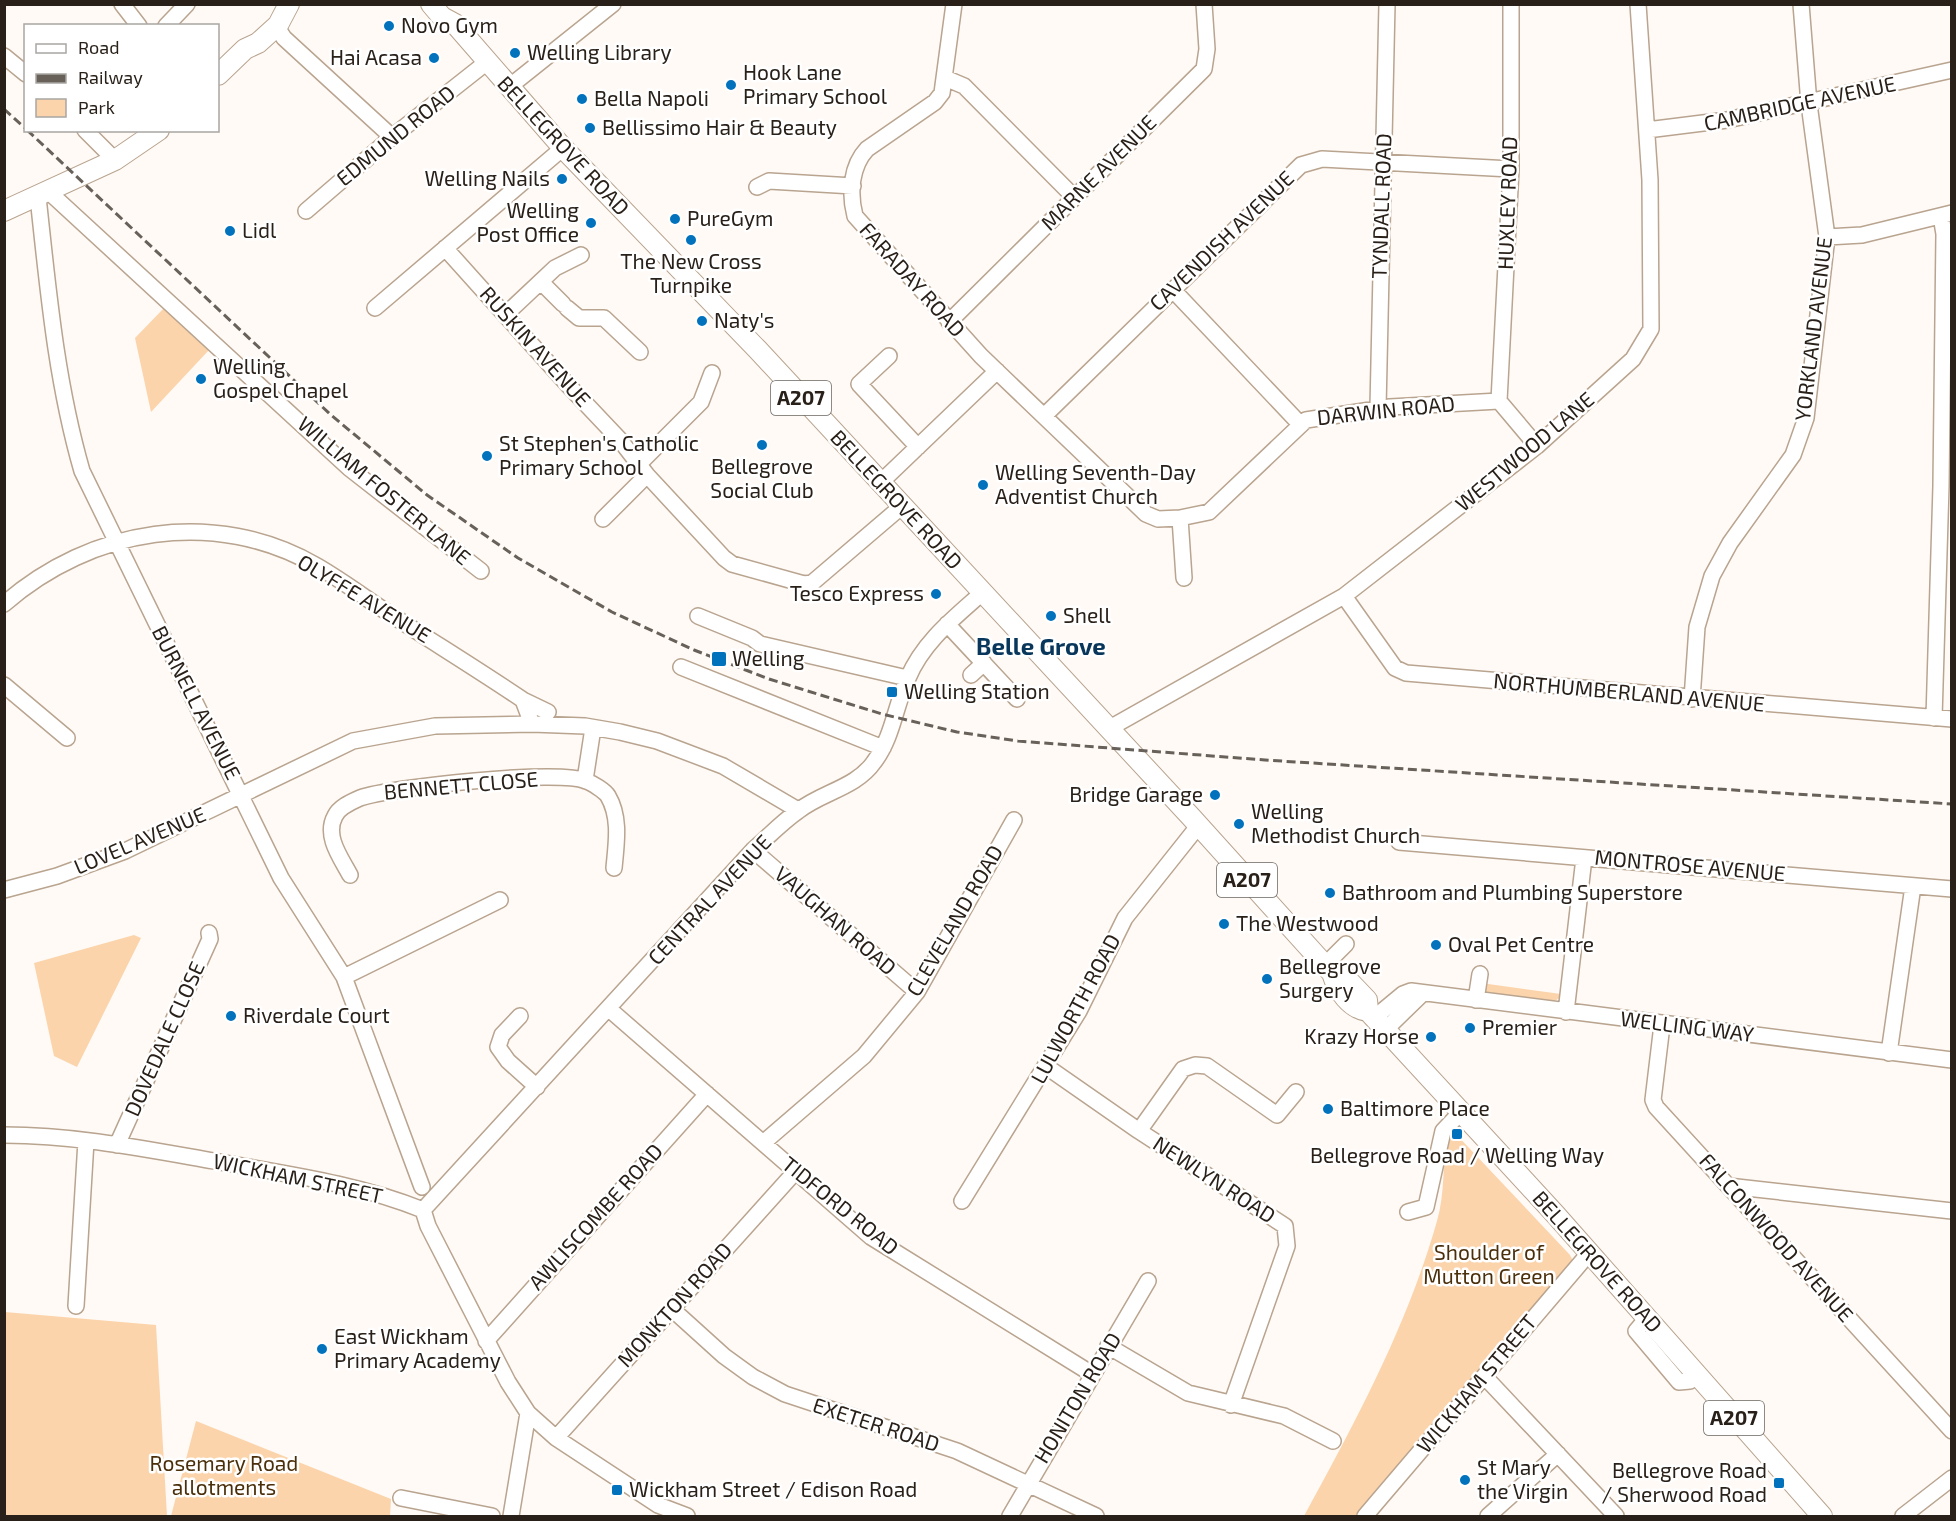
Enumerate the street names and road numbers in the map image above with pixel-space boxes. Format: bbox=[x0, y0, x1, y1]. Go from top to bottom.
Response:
street label: BELLEGROVE ROAD bbox=[493, 70, 635, 220]
street label: CAMBRIDGE AVENUE bbox=[1701, 70, 1898, 135]
street label: EDMUND ROAD bbox=[331, 79, 459, 190]
street label: MARNE AVENUE bbox=[1035, 109, 1161, 235]
street label: TYNDALL ROAD bbox=[1365, 133, 1396, 279]
street label: HUXLEY ROAD bbox=[1492, 136, 1521, 270]
street label: CAVENDISH AVENUE bbox=[1144, 165, 1298, 315]
street label: FARADAY ROAD bbox=[855, 217, 971, 341]
street label: YORKLAND AVENUE bbox=[1789, 235, 1836, 422]
street label: RUSKIN AVENUE bbox=[476, 281, 597, 411]
road number: A207 bbox=[771, 381, 831, 415]
street label: WESTWOOD LANE bbox=[1450, 386, 1598, 516]
street label: DARWIN ROAD bbox=[1316, 390, 1456, 429]
street label: WILLIAM FOSTER LANE bbox=[294, 410, 476, 569]
street label: BELLEGROVE ROAD bbox=[826, 424, 968, 574]
street label: OLYFFE AVENUE bbox=[294, 548, 436, 647]
street label: BURNELL AVENUE bbox=[148, 621, 247, 783]
street label: NORTHUMBERLAND AVENUE bbox=[1492, 667, 1766, 716]
street label: BENNETT CLOSE bbox=[383, 765, 539, 804]
street label: LOVEL AVENUE bbox=[70, 801, 209, 879]
street label: CENTRAL AVENUE bbox=[642, 829, 776, 969]
street label: CLEVELAND ROAD bbox=[900, 840, 1007, 1000]
street label: MONTROSE AVENUE bbox=[1594, 844, 1787, 885]
street label: VAUGHAN ROAD bbox=[770, 860, 902, 979]
road number: A207 bbox=[1217, 863, 1277, 897]
street label: LULWORTH ROAD bbox=[1025, 929, 1125, 1087]
street label: DOVEDALE CLOSE bbox=[118, 957, 209, 1120]
street label: WELLING WAY bbox=[1619, 1005, 1755, 1046]
street label: NEWLYN ROAD bbox=[1149, 1130, 1281, 1228]
street label: AWLISCOMBE ROAD bbox=[523, 1138, 667, 1294]
street label: WICKHAM STREET bbox=[211, 1147, 385, 1208]
street label: FALCONWOOD AVENUE bbox=[1695, 1148, 1859, 1326]
street label: TIDFORD ROAD bbox=[778, 1150, 904, 1259]
street label: BELLEGROVE ROAD bbox=[1528, 1185, 1668, 1337]
street label: MONKTON ROAD bbox=[611, 1237, 736, 1371]
street label: WICKHAM STREET bbox=[1411, 1309, 1541, 1457]
street label: HONITON ROAD bbox=[1028, 1327, 1125, 1467]
street label: EXETER ROAD bbox=[810, 1391, 943, 1456]
road number: A207 bbox=[1704, 1401, 1764, 1435]

